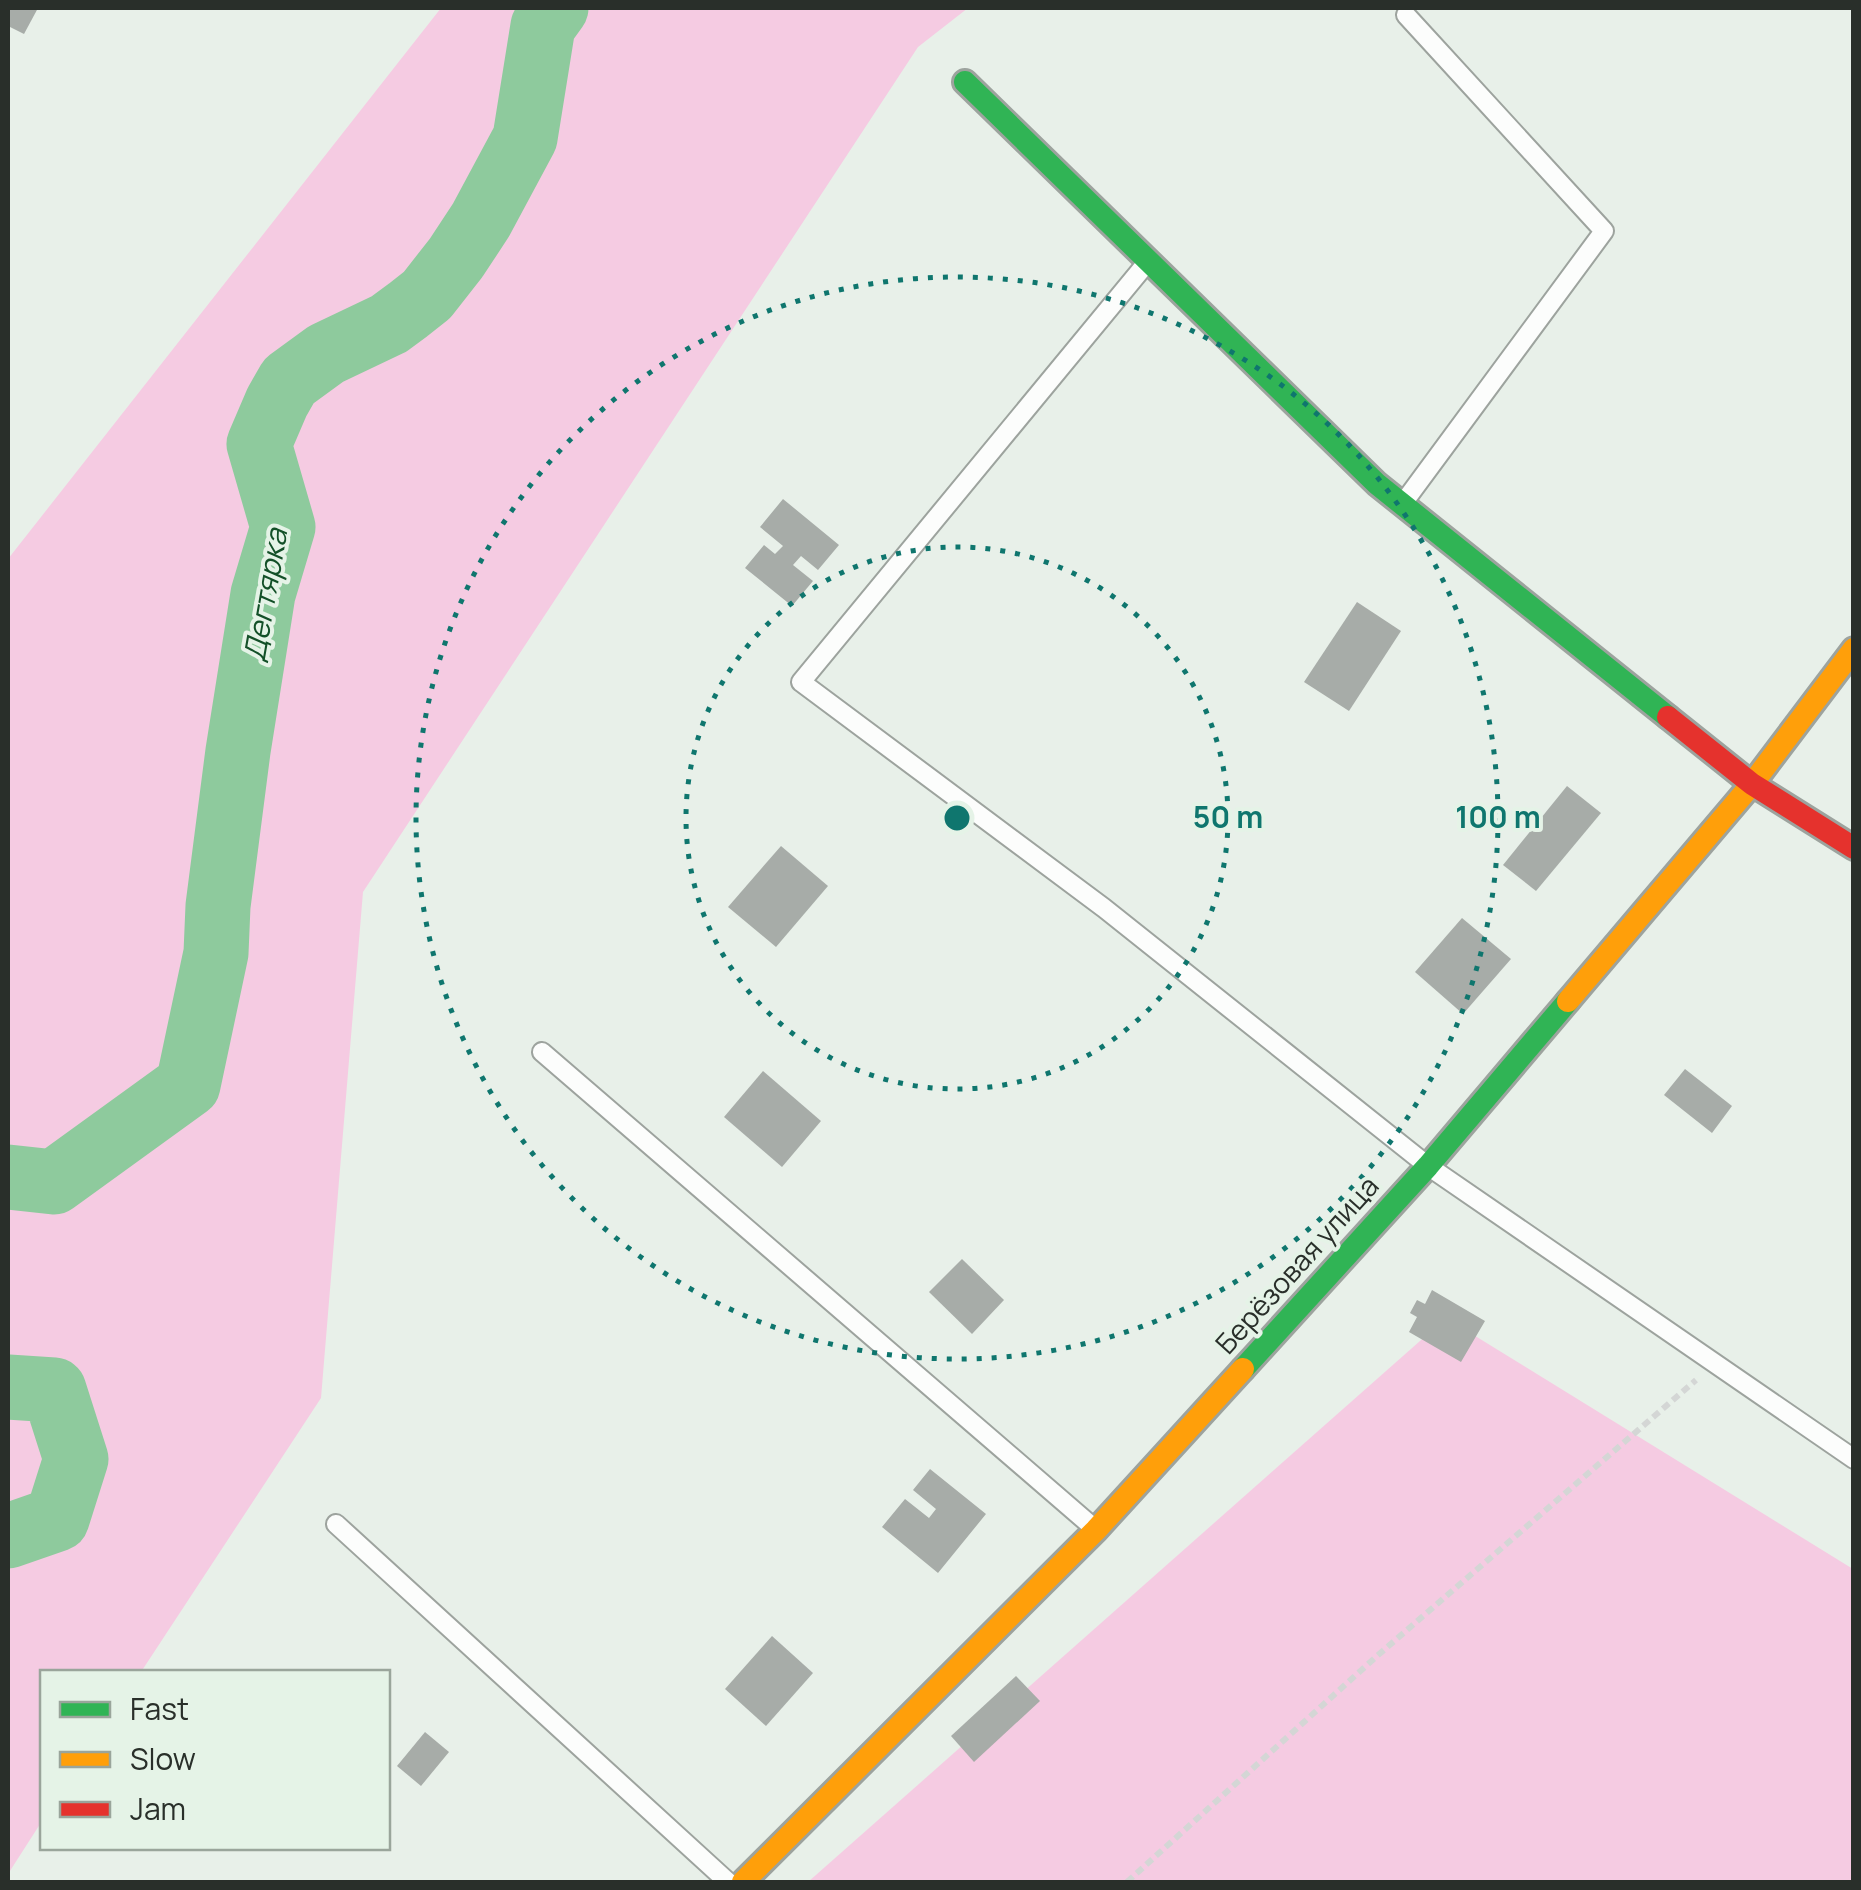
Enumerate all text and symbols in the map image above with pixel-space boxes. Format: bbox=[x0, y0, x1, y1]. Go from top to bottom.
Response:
water label: Дегтярка bbox=[233, 524, 297, 664]
text: 50 m bbox=[1193, 796, 1263, 837]
text: 100 m bbox=[1455, 796, 1541, 837]
centre of rings bbox=[939, 800, 975, 836]
street label: Берёзовая улица bbox=[1206, 1167, 1386, 1361]
legend bbox=[40, 1670, 390, 1850]
text: Fast bbox=[130, 1688, 189, 1729]
text: Slow bbox=[130, 1738, 196, 1779]
text: Jam bbox=[130, 1788, 186, 1829]

